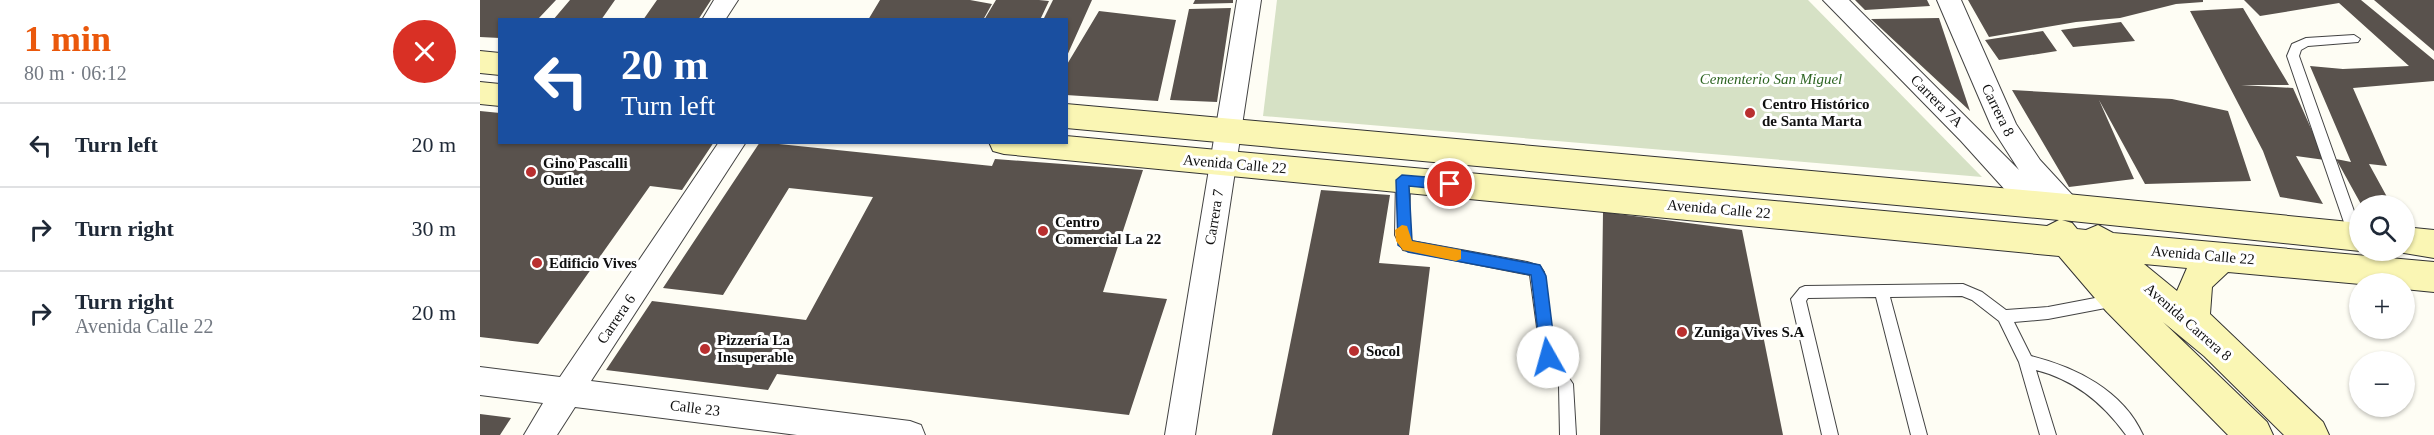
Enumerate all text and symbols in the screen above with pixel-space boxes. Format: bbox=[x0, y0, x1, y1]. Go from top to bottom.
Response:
text: 1 min bbox=[24, 19, 111, 59]
button: close bbox=[393, 20, 456, 83]
icon: left bbox=[522, 42, 600, 120]
text: 20 m bbox=[621, 42, 709, 88]
text: 80 m · 06:12 bbox=[24, 62, 127, 84]
park label: Cementerio San Miguel bbox=[1700, 71, 1842, 87]
street label: Carrera 7A bbox=[1908, 72, 1966, 130]
street label: Carrera 8 bbox=[1978, 81, 2018, 139]
text: Turn left bbox=[621, 91, 715, 121]
place label: Centro Histórico de Santa Marta bbox=[1762, 96, 1870, 129]
marker: Centro Histórico de Santa Marta bbox=[1743, 106, 1757, 120]
icon: left bbox=[24, 129, 57, 162]
text: Turn left bbox=[75, 132, 158, 157]
text: 20 m bbox=[411, 132, 456, 157]
street label: Avenida Calle 22 bbox=[1183, 152, 1287, 176]
place label: Gino Pascalli Outlet bbox=[543, 155, 628, 188]
pin bbox=[1424, 158, 1475, 209]
marker: Gino Pascalli Outlet bbox=[524, 165, 538, 179]
icon: arrive bbox=[1433, 167, 1466, 200]
street label: Carrera 7 bbox=[1202, 187, 1226, 246]
map controls bbox=[2349, 195, 2415, 417]
button: search bbox=[2349, 195, 2415, 261]
street label: Avenida Calle 22 bbox=[1667, 197, 1771, 221]
icon: right bbox=[24, 213, 57, 246]
place label: Centro Comercial La 22 bbox=[1055, 214, 1161, 247]
text: Turn right bbox=[75, 216, 174, 241]
text: 30 m bbox=[411, 216, 456, 241]
marker: Centro Comercial La 22 bbox=[1036, 224, 1050, 238]
street label: Avenida Calle 22 bbox=[2151, 243, 2255, 267]
place label: Edificio Vives bbox=[549, 255, 637, 271]
marker: Edificio Vives bbox=[530, 256, 544, 270]
button: + bbox=[2349, 273, 2415, 339]
street label: Avenida Carrera 8 bbox=[2141, 280, 2235, 364]
text: Turn right bbox=[75, 289, 174, 314]
street label: Carrera 6 bbox=[594, 291, 639, 347]
icon: right bbox=[24, 297, 57, 330]
text: 20 m bbox=[411, 300, 456, 325]
text: Avenida Calle 22 bbox=[75, 315, 213, 337]
place label: Zuniga Vives S.A bbox=[1694, 324, 1805, 340]
position arrow bbox=[1516, 325, 1580, 389]
marker: Zuniga Vives S.A bbox=[1675, 325, 1689, 339]
place label: Pizzería La Insuperable bbox=[717, 332, 794, 365]
marker: Pizzería La Insuperable bbox=[698, 342, 712, 356]
place label: Socol bbox=[1366, 343, 1400, 359]
marker: Socol bbox=[1347, 344, 1361, 358]
button: − bbox=[2349, 351, 2415, 417]
street label: Calle 23 bbox=[669, 397, 721, 419]

